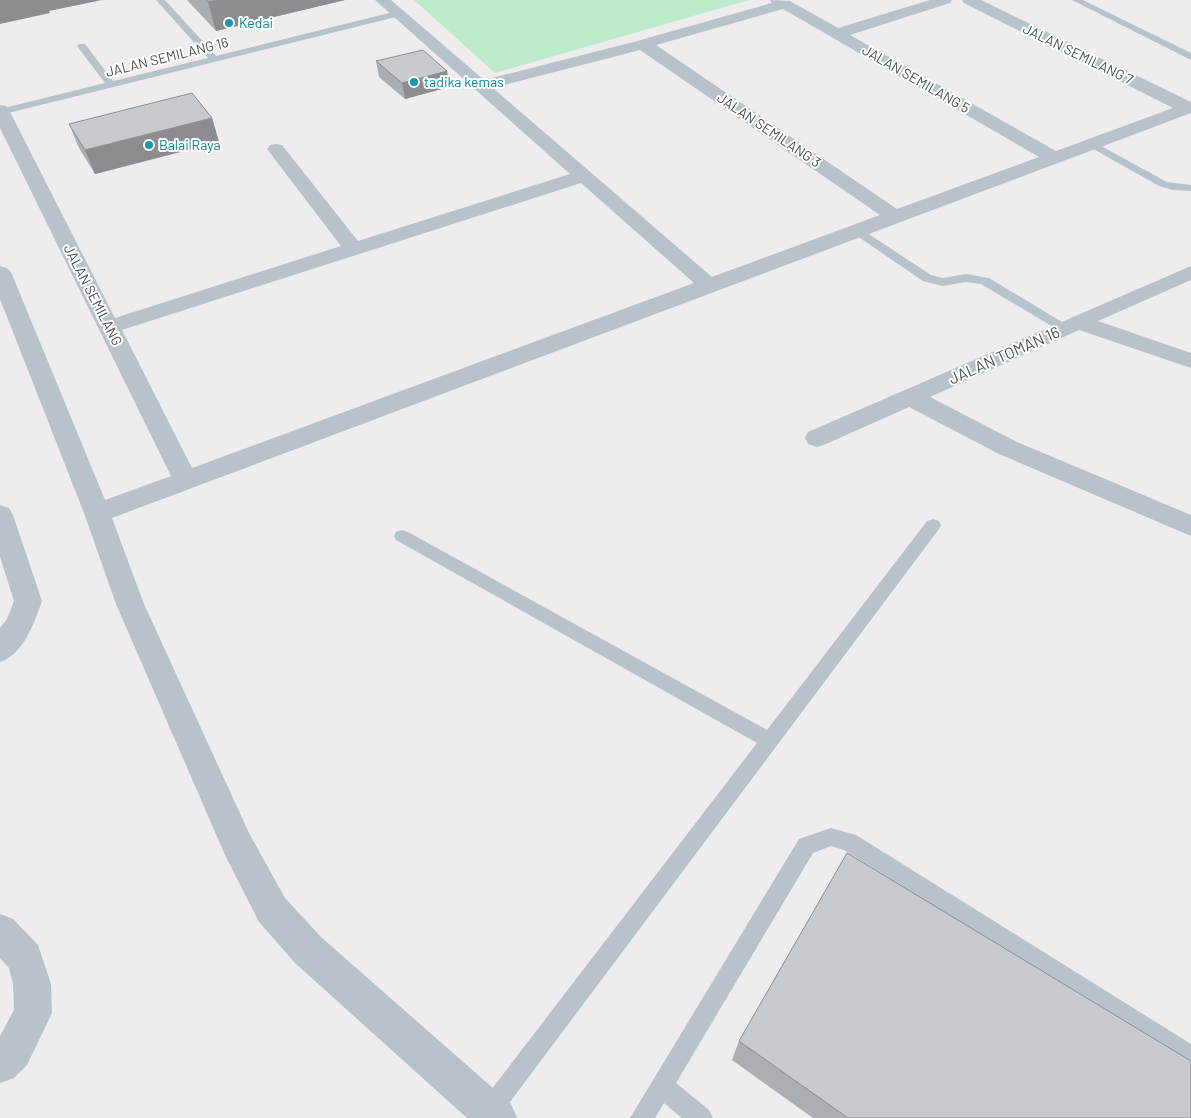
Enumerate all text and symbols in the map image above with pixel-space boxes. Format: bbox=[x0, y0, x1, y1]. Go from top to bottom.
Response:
place label: Kedai bbox=[239, 14, 273, 31]
marker: Kedai bbox=[223, 17, 235, 29]
street label: JALAN SEMILANG 7 bbox=[1020, 19, 1136, 88]
street label: JALAN SEMILANG 16 bbox=[104, 33, 230, 80]
street label: JALAN SEMILANG 5 bbox=[860, 41, 973, 116]
place label: tadika kemas bbox=[424, 73, 504, 90]
marker: tadika kemas bbox=[408, 76, 420, 88]
street label: JALAN SEMILANG 3 bbox=[714, 89, 824, 171]
place label: Balai Raya bbox=[159, 136, 221, 153]
marker: Balai Raya bbox=[143, 139, 155, 151]
street label: JALAN SEMILANG bbox=[61, 241, 126, 348]
street label: JALAN TOMAN 16 bbox=[945, 322, 1062, 388]

